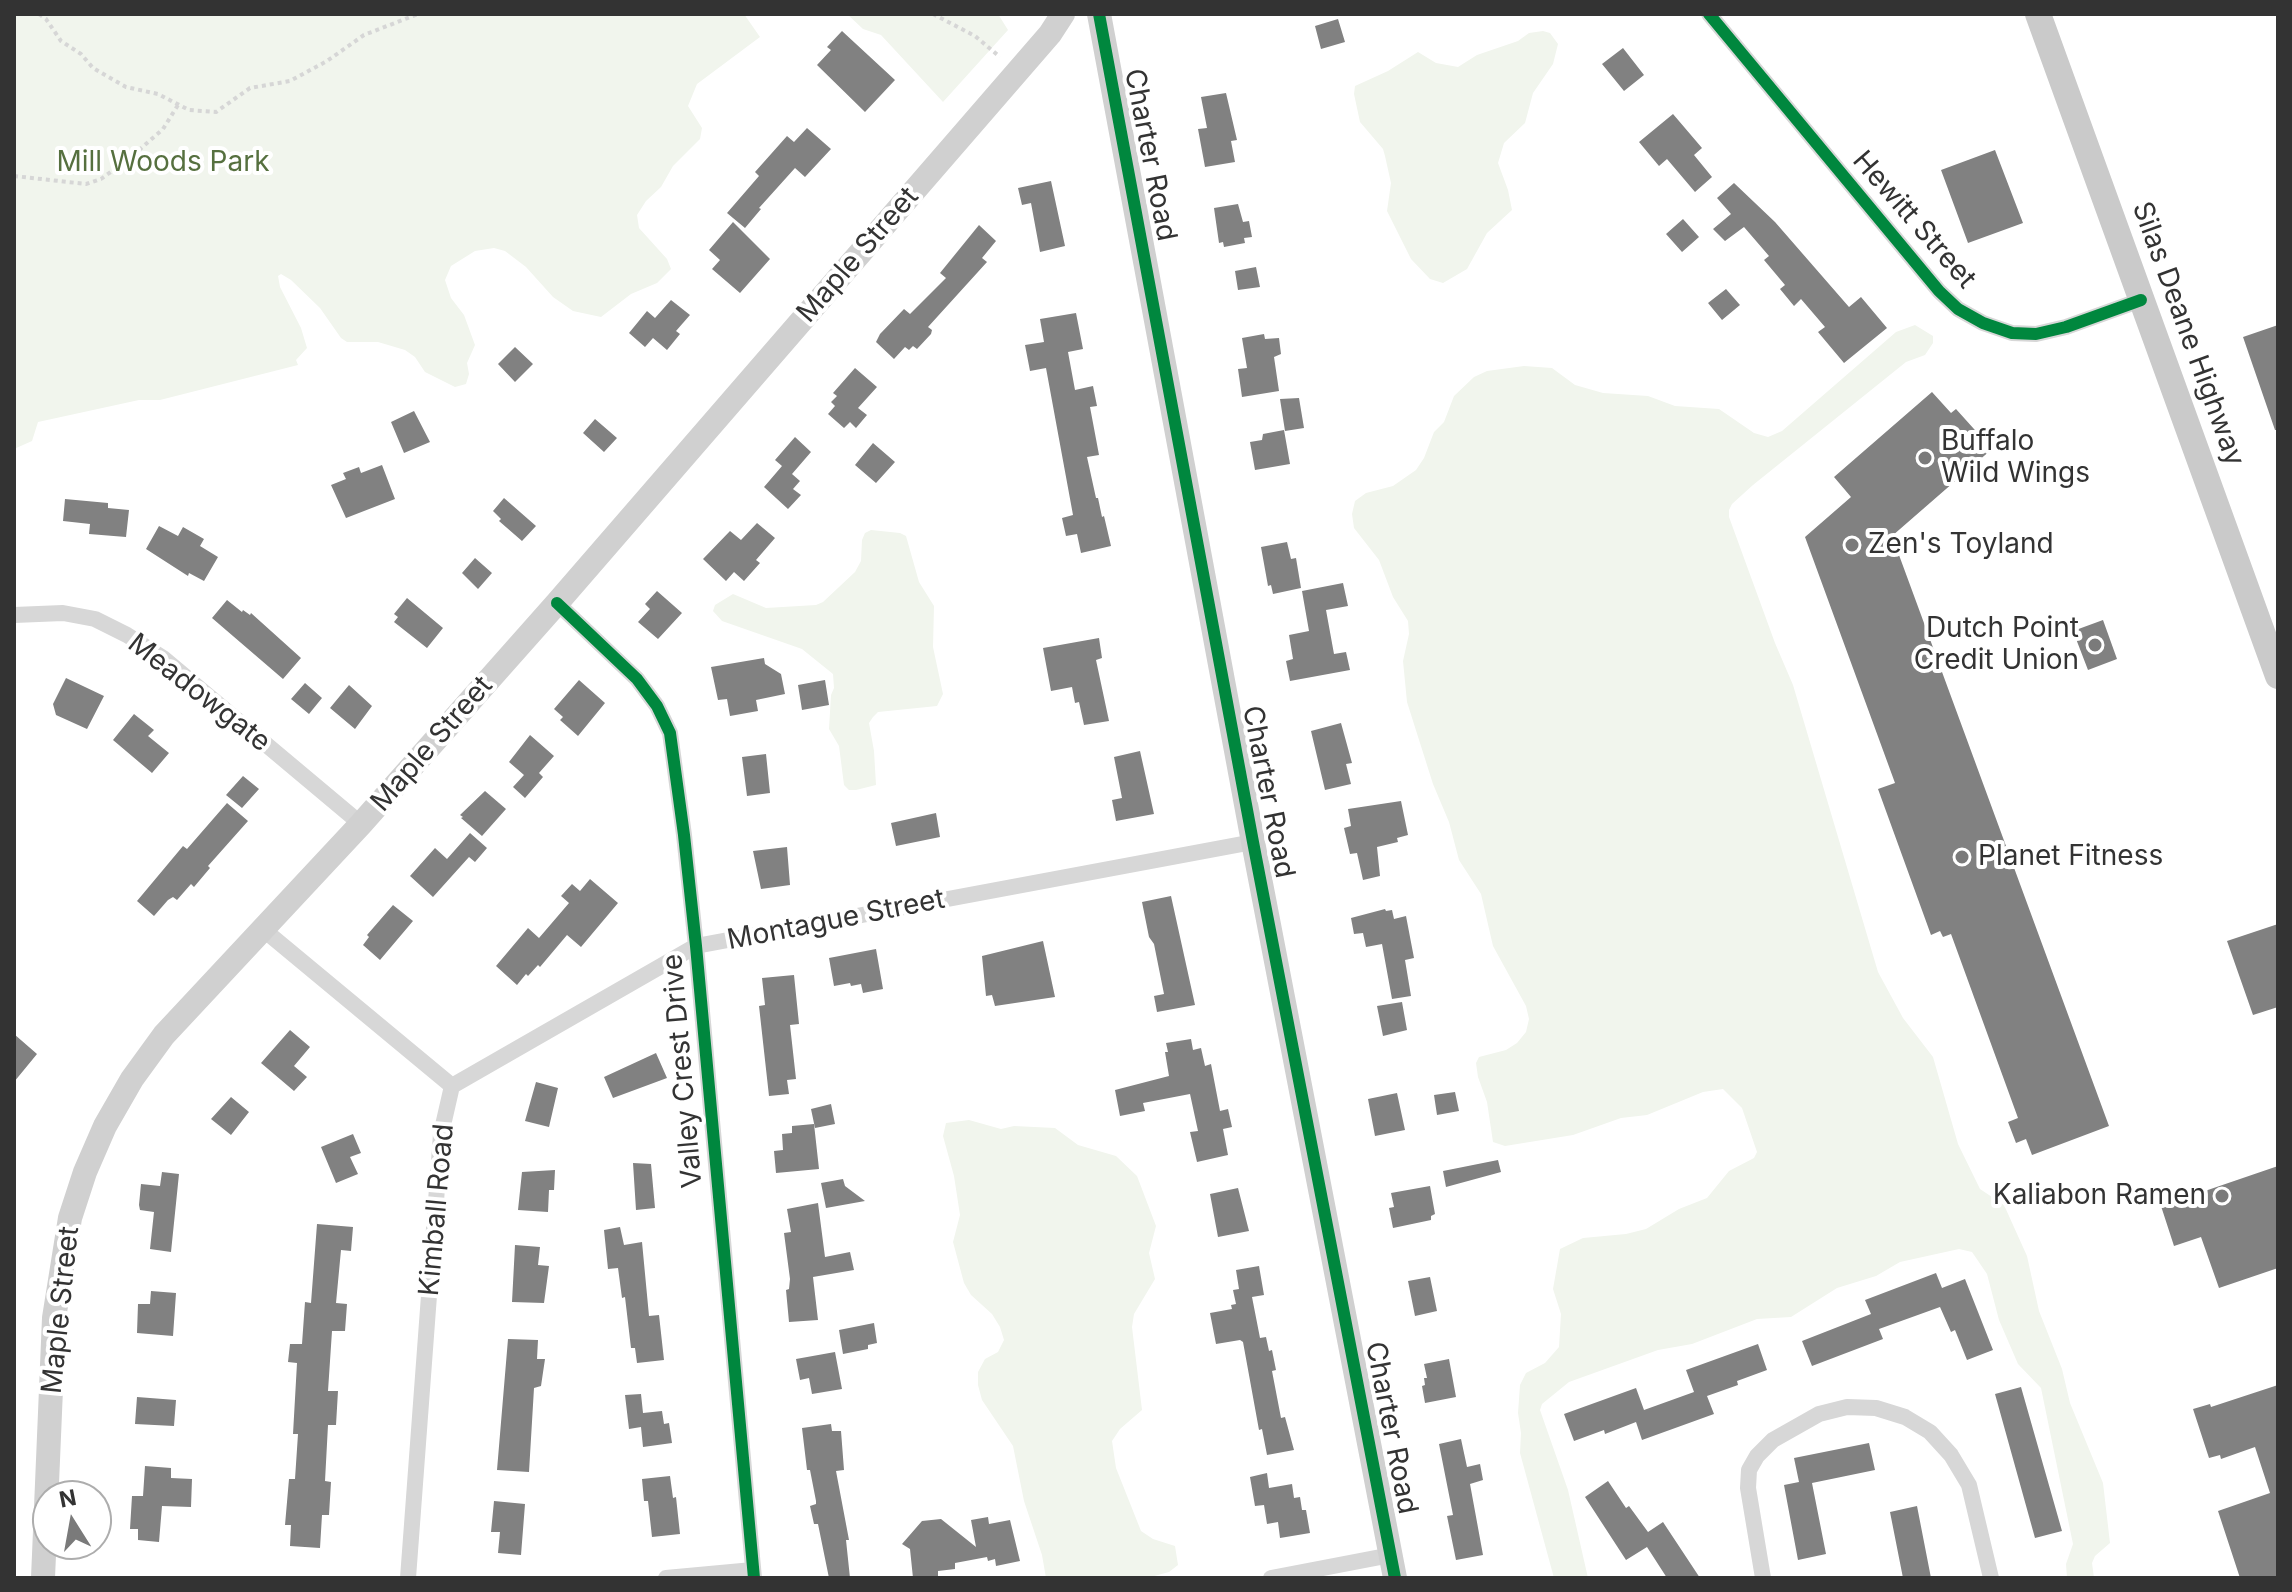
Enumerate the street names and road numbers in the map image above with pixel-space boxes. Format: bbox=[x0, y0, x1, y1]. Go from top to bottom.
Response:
street label: Charter Road bbox=[1117, 66, 1183, 244]
street label: Hewitt Street bbox=[1845, 145, 1983, 295]
street label: Maple Street bbox=[790, 181, 926, 329]
street label: Silas Deane Highway bbox=[2125, 197, 2251, 471]
street label: Meadowgate bbox=[121, 627, 277, 759]
street label: Maple Street bbox=[364, 670, 500, 818]
street label: Charter Road bbox=[1235, 703, 1301, 881]
street label: Montague Street bbox=[725, 882, 947, 958]
street label: Valley Crest Drive bbox=[656, 953, 710, 1189]
street label: Kimball Road bbox=[413, 1123, 461, 1297]
street label: Maple Street bbox=[36, 1225, 86, 1395]
street label: Charter Road bbox=[1358, 1339, 1424, 1517]

